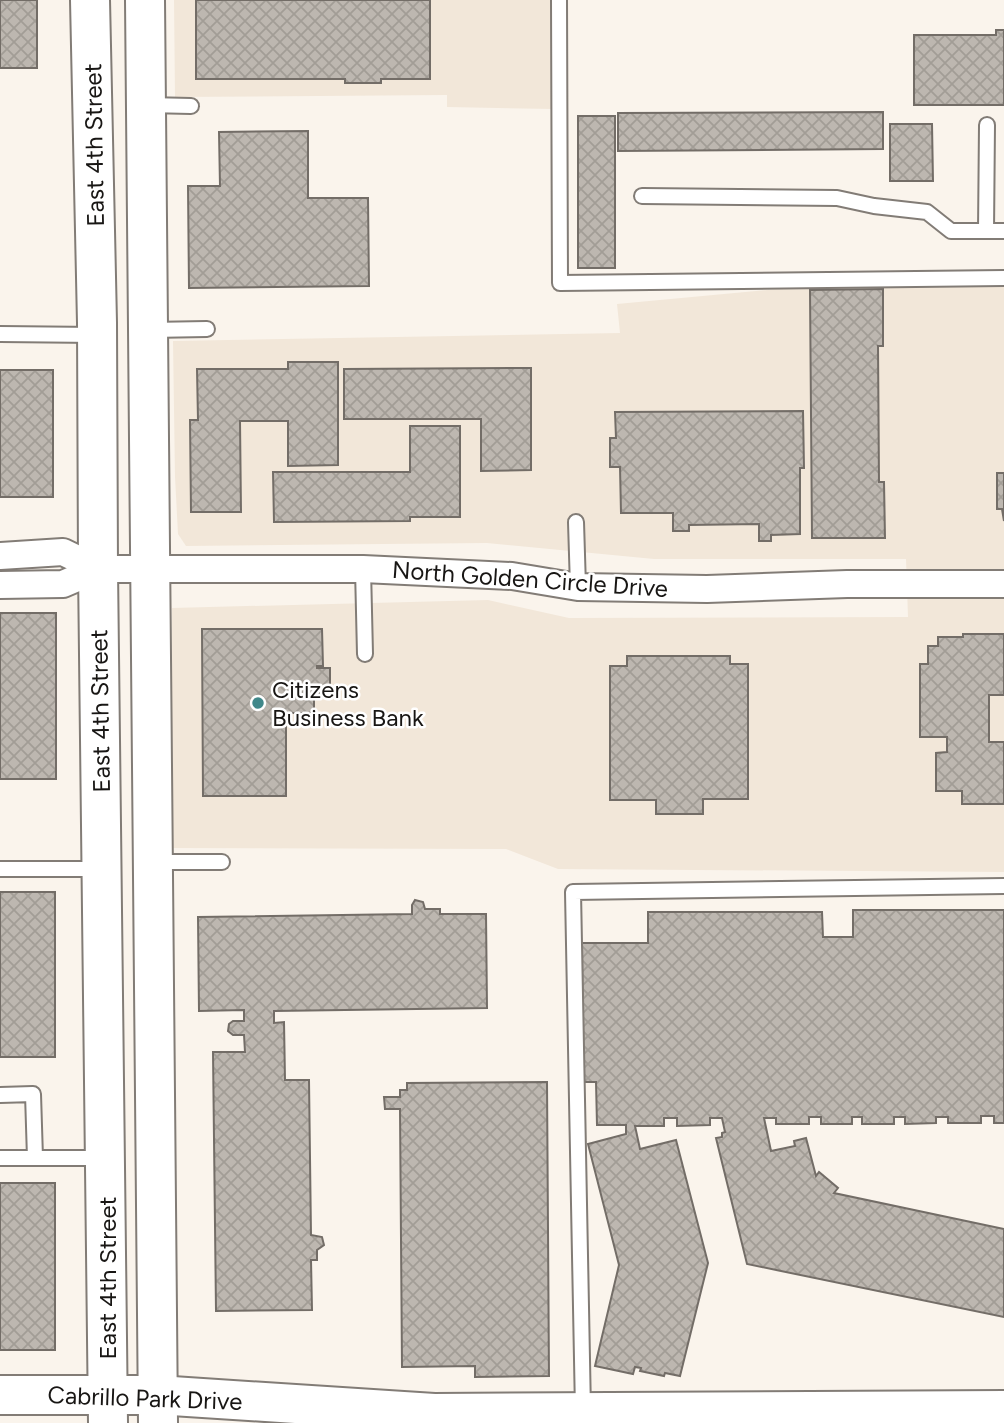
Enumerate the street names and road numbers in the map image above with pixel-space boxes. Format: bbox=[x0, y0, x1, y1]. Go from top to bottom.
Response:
street label: East 4th Street bbox=[78, 63, 110, 227]
street label: North Golden Circle Drive bbox=[391, 555, 669, 603]
street label: East 4th Street bbox=[84, 629, 116, 793]
street label: East 4th Street bbox=[93, 1196, 122, 1360]
street label: Cabrillo Park Drive bbox=[47, 1380, 243, 1416]

